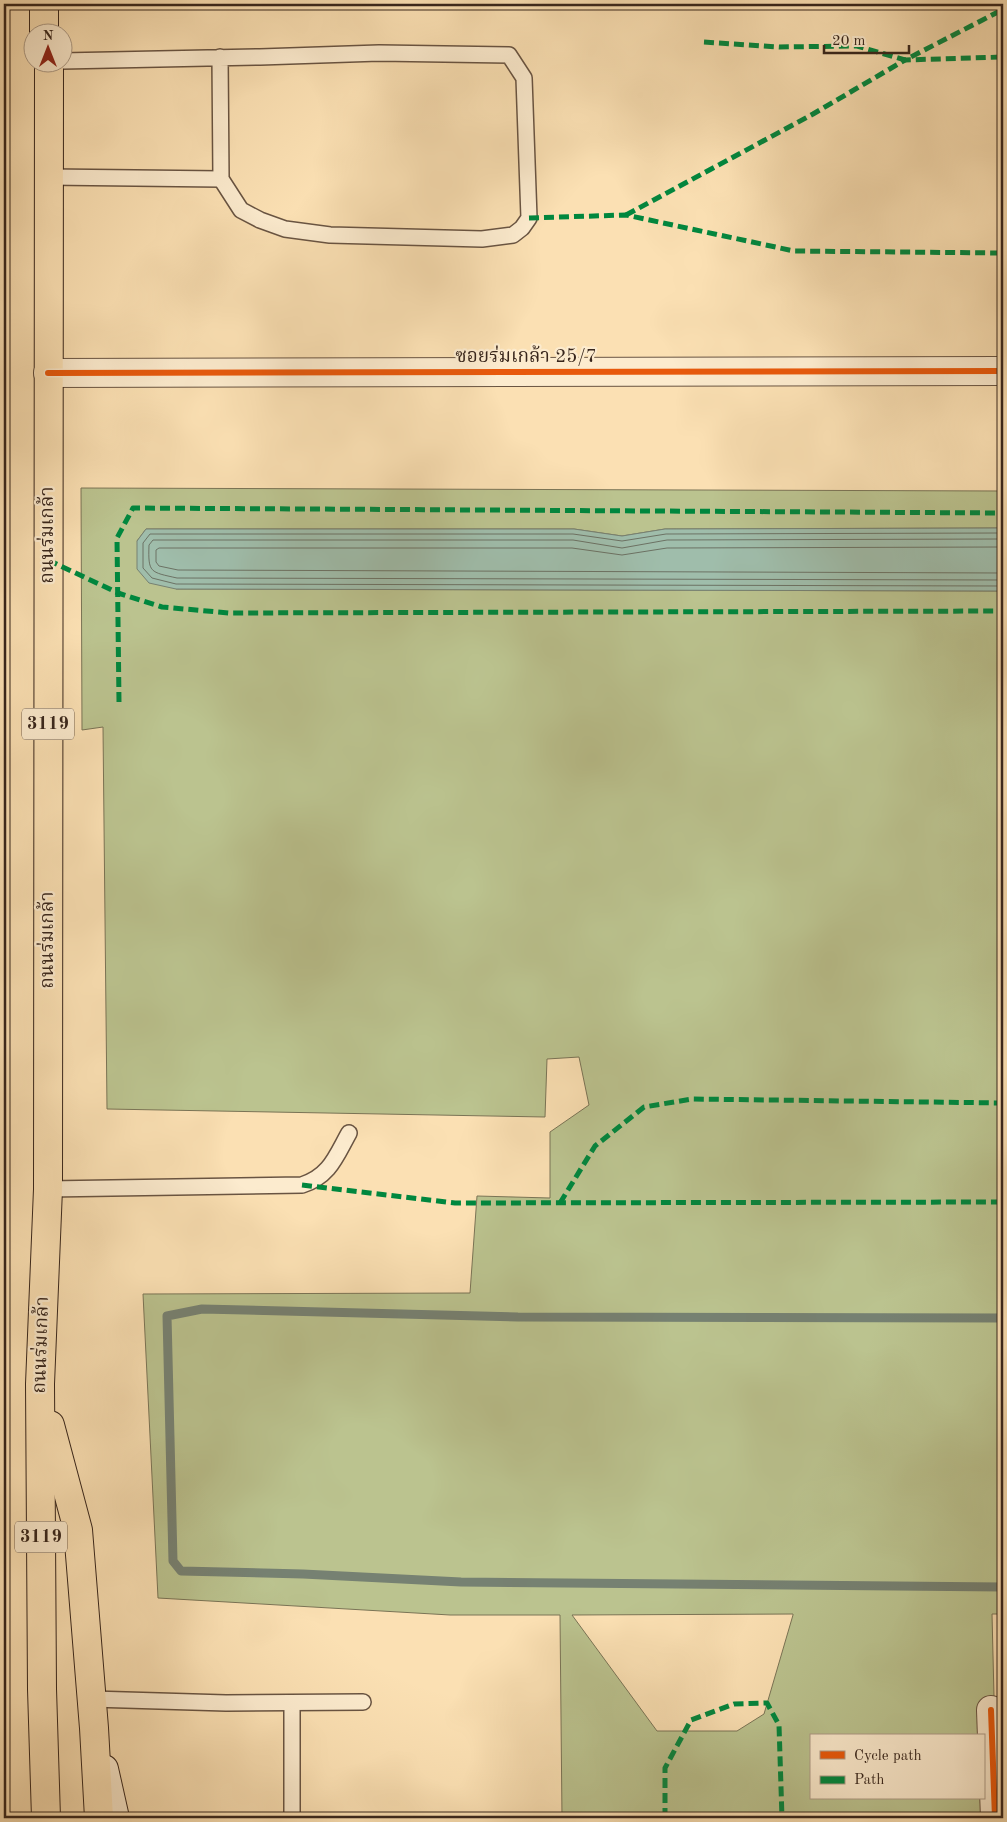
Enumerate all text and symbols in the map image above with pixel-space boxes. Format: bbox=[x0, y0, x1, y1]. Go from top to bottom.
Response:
north arrow bbox=[22, 22, 72, 72]
scale bar bbox=[824, 22, 910, 54]
text: N bbox=[43, 29, 54, 43]
text: 20 m bbox=[832, 34, 866, 49]
street label: ซอยร่มเกล้า 25/7 bbox=[455, 345, 597, 367]
street label: ถนนร่มเกล้า bbox=[36, 486, 58, 584]
road number: 3119 bbox=[22, 709, 74, 740]
street label: ถนนร่มเกล้า bbox=[36, 891, 58, 989]
street label: ถนนร่มเกล้า bbox=[28, 1296, 53, 1394]
road number: 3119 bbox=[15, 1521, 67, 1552]
legend bbox=[810, 1734, 984, 1800]
text: Cycle path bbox=[854, 1749, 922, 1764]
text: Path bbox=[854, 1773, 884, 1788]

